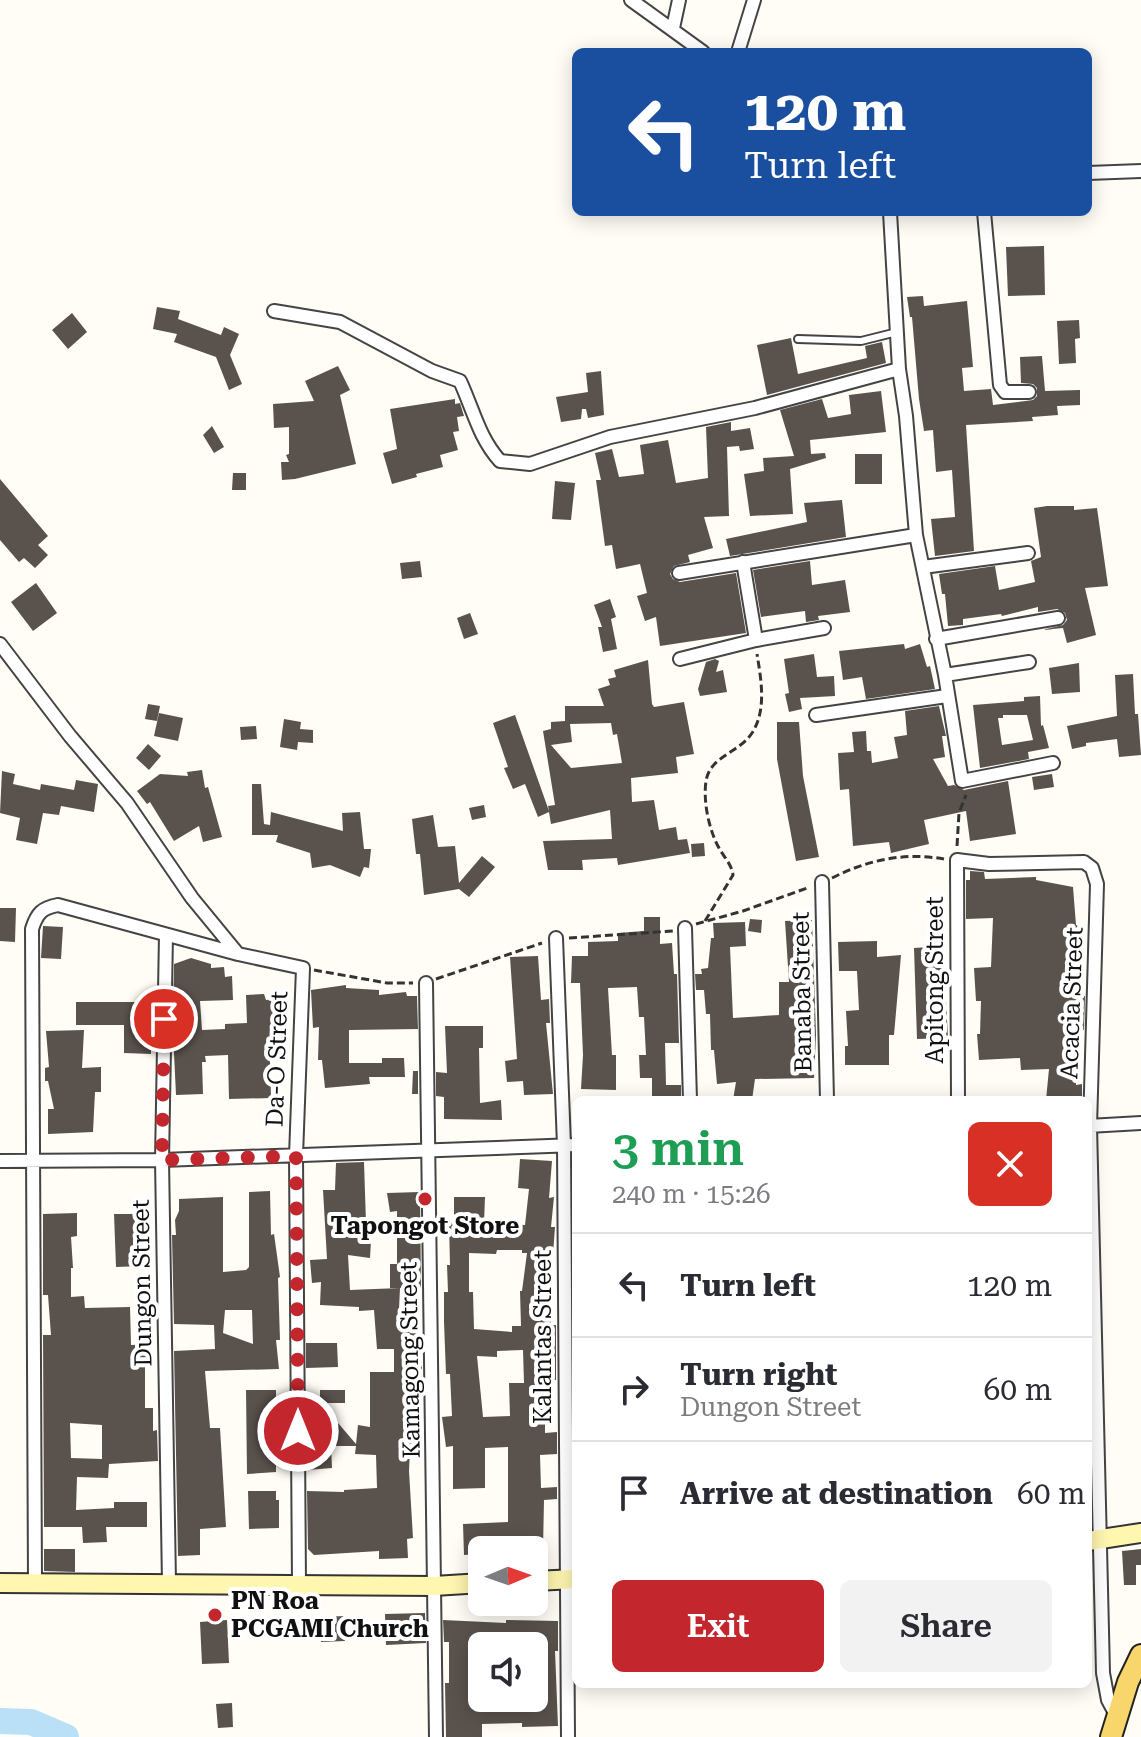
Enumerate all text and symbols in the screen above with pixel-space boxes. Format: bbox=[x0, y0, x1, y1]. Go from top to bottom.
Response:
text: 120 m bbox=[744, 78, 906, 144]
icon: left bbox=[612, 80, 716, 184]
text: Turn left bbox=[744, 145, 896, 187]
street label: Apitong Street bbox=[921, 896, 949, 1064]
street label: Banaba Street bbox=[787, 911, 817, 1073]
street label: Acacia Street bbox=[1055, 927, 1089, 1079]
pin bbox=[130, 985, 198, 1053]
street label: Da-O Street bbox=[261, 990, 293, 1128]
icon: arrive bbox=[142, 997, 186, 1041]
text: 3 min bbox=[612, 1121, 744, 1177]
button: close bbox=[968, 1122, 1052, 1206]
text: 240 m · 15:26 bbox=[612, 1179, 771, 1209]
marker: Tapongot Store bbox=[416, 1190, 434, 1208]
street label: Dungon Street bbox=[127, 1199, 157, 1367]
place label: Tapongot Store bbox=[331, 1212, 519, 1240]
street label: Kalantas Street bbox=[529, 1250, 557, 1424]
street label: Kamagong Street bbox=[394, 1261, 426, 1459]
icon: left bbox=[612, 1263, 656, 1307]
text: Turn left bbox=[680, 1268, 816, 1303]
text: 120 m bbox=[967, 1268, 1052, 1303]
text: Turn right bbox=[680, 1357, 837, 1392]
icon: right bbox=[612, 1367, 656, 1411]
text: 60 m bbox=[983, 1372, 1052, 1407]
position arrow bbox=[256, 1389, 340, 1473]
text: Dungon Street bbox=[680, 1392, 861, 1422]
icon: arrive bbox=[612, 1471, 656, 1515]
text: Arrive at destination bbox=[680, 1476, 993, 1511]
text: 60 m bbox=[1017, 1476, 1086, 1511]
north arrow bbox=[468, 1536, 548, 1616]
map controls bbox=[468, 1536, 548, 1712]
button: Exit bbox=[612, 1580, 824, 1672]
button: Share bbox=[840, 1580, 1052, 1672]
place label: PN Roa PCGAMI Church bbox=[231, 1587, 429, 1643]
marker: PN Roa PCGAMI Church bbox=[206, 1606, 224, 1624]
button: sound bbox=[468, 1632, 548, 1712]

